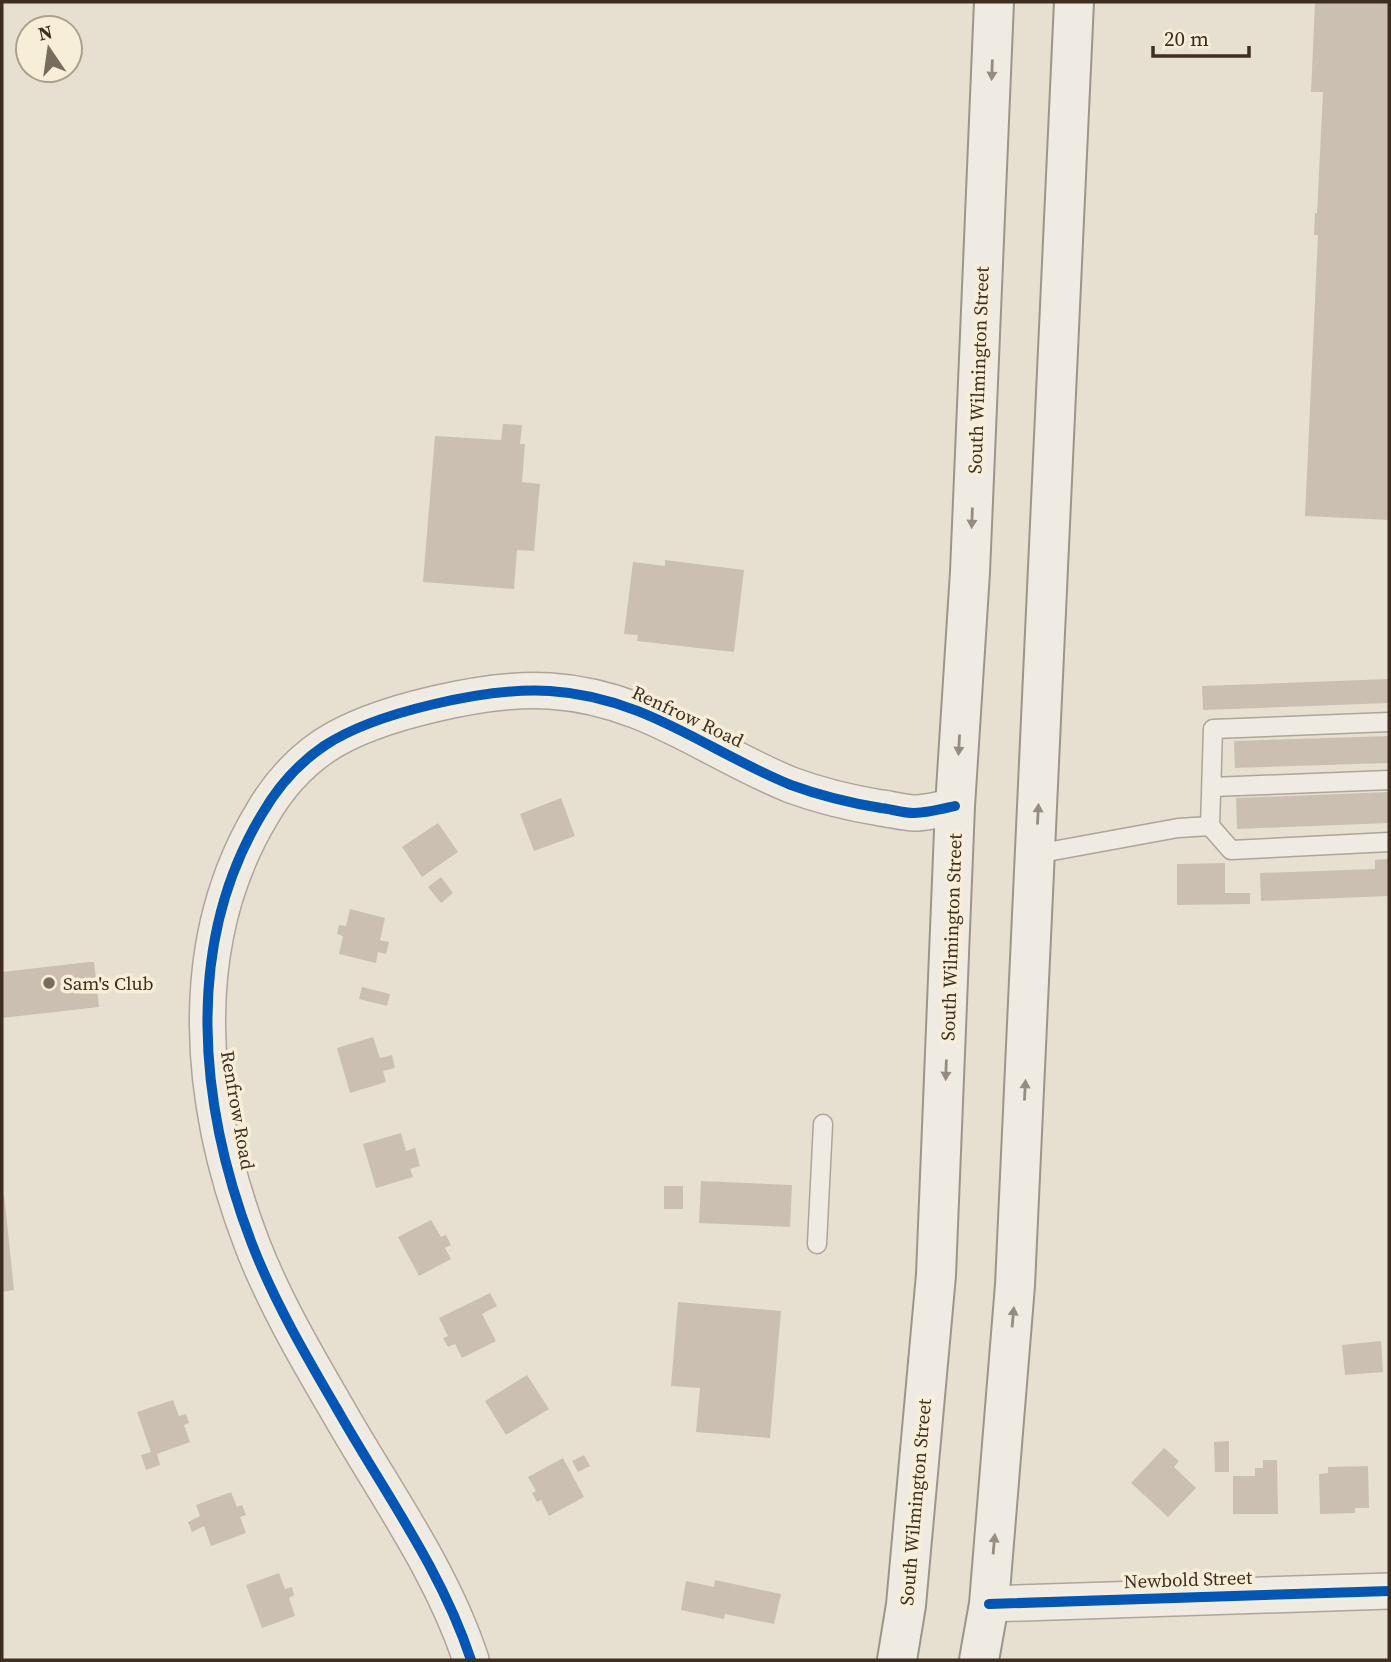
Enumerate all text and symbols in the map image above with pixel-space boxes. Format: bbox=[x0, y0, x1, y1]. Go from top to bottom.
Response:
north arrow bbox=[14, 14, 84, 84]
scale bar bbox=[1153, 14, 1249, 58]
text: N bbox=[36, 18, 55, 47]
text: 20 m bbox=[1164, 24, 1209, 53]
one-way arrow bbox=[986, 59, 997, 81]
street label: South Wilmington Street bbox=[961, 265, 995, 474]
one-way arrow bbox=[966, 507, 977, 529]
street label: Renfrow Road bbox=[628, 679, 748, 753]
one-way arrow bbox=[953, 734, 964, 756]
one-way arrow bbox=[1033, 803, 1044, 825]
street label: South Wilmington Street bbox=[934, 832, 968, 1041]
place label: Sam's Club bbox=[63, 970, 154, 996]
marker: Sam's Club bbox=[41, 975, 57, 991]
street label: Renfrow Road bbox=[215, 1048, 261, 1172]
one-way arrow bbox=[940, 1059, 951, 1081]
one-way arrow bbox=[1020, 1079, 1031, 1101]
one-way arrow bbox=[1008, 1306, 1019, 1328]
street label: South Wilmington Street bbox=[893, 1397, 937, 1606]
one-way arrow bbox=[989, 1533, 1000, 1555]
street label: Newbold Street bbox=[1123, 1564, 1254, 1594]

